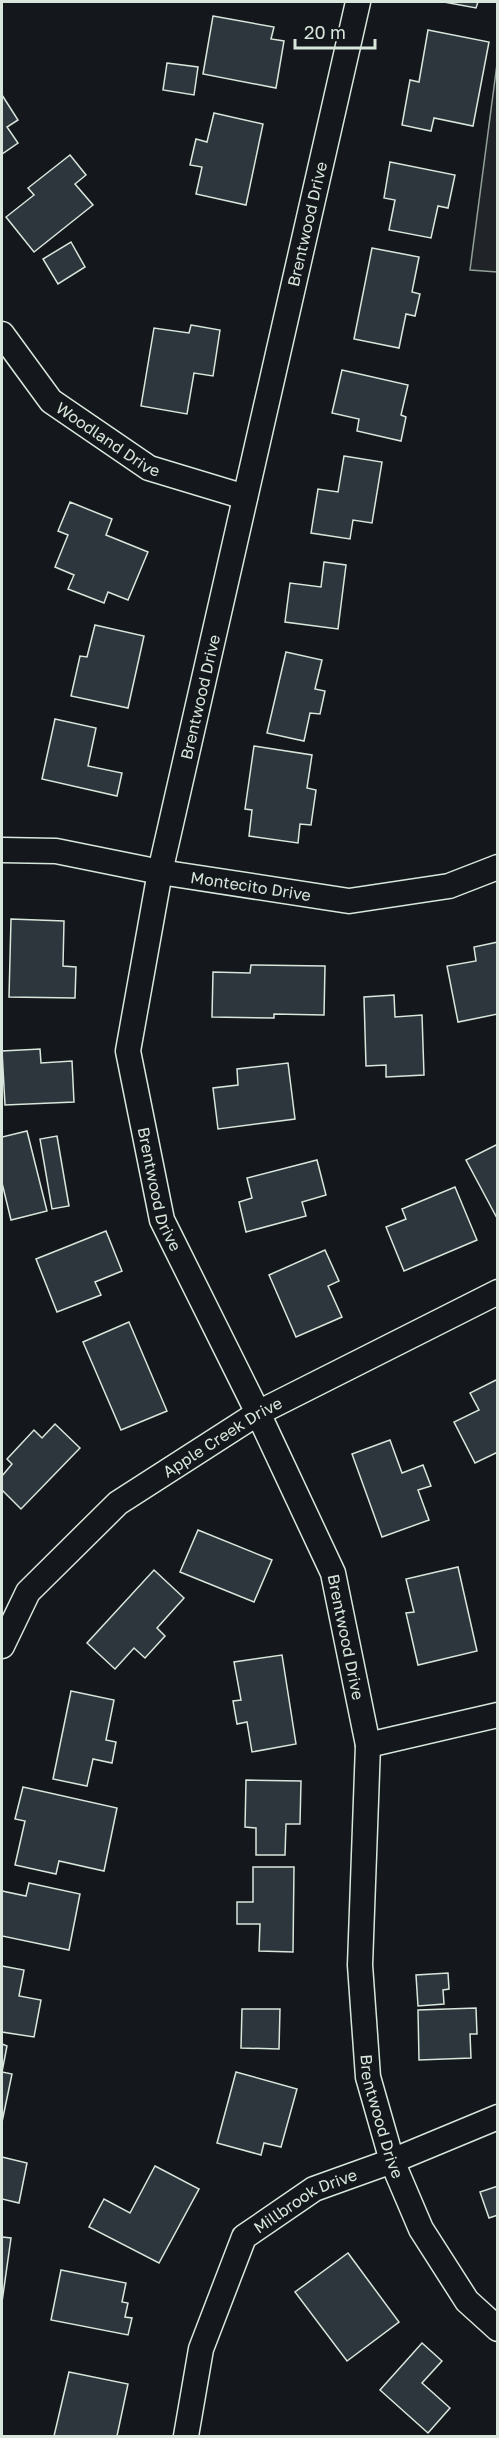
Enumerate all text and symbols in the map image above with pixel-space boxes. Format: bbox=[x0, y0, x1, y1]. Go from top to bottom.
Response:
scale bar bbox=[295, 12, 374, 50]
text: 20 m bbox=[304, 21, 346, 43]
street label: Brentwood Drive bbox=[283, 159, 331, 289]
street label: Woodland Drive bbox=[52, 397, 162, 481]
street label: Brentwood Drive bbox=[176, 632, 224, 762]
street label: Montecito Drive bbox=[189, 867, 312, 905]
street label: Brentwood Drive bbox=[134, 1125, 186, 1254]
street label: Apple Creek Drive bbox=[159, 1393, 285, 1482]
street label: Brentwood Drive bbox=[323, 1572, 369, 1702]
street label: Brentwood Drive bbox=[356, 2054, 408, 2181]
street label: Millbrook Drive bbox=[250, 2164, 360, 2238]

